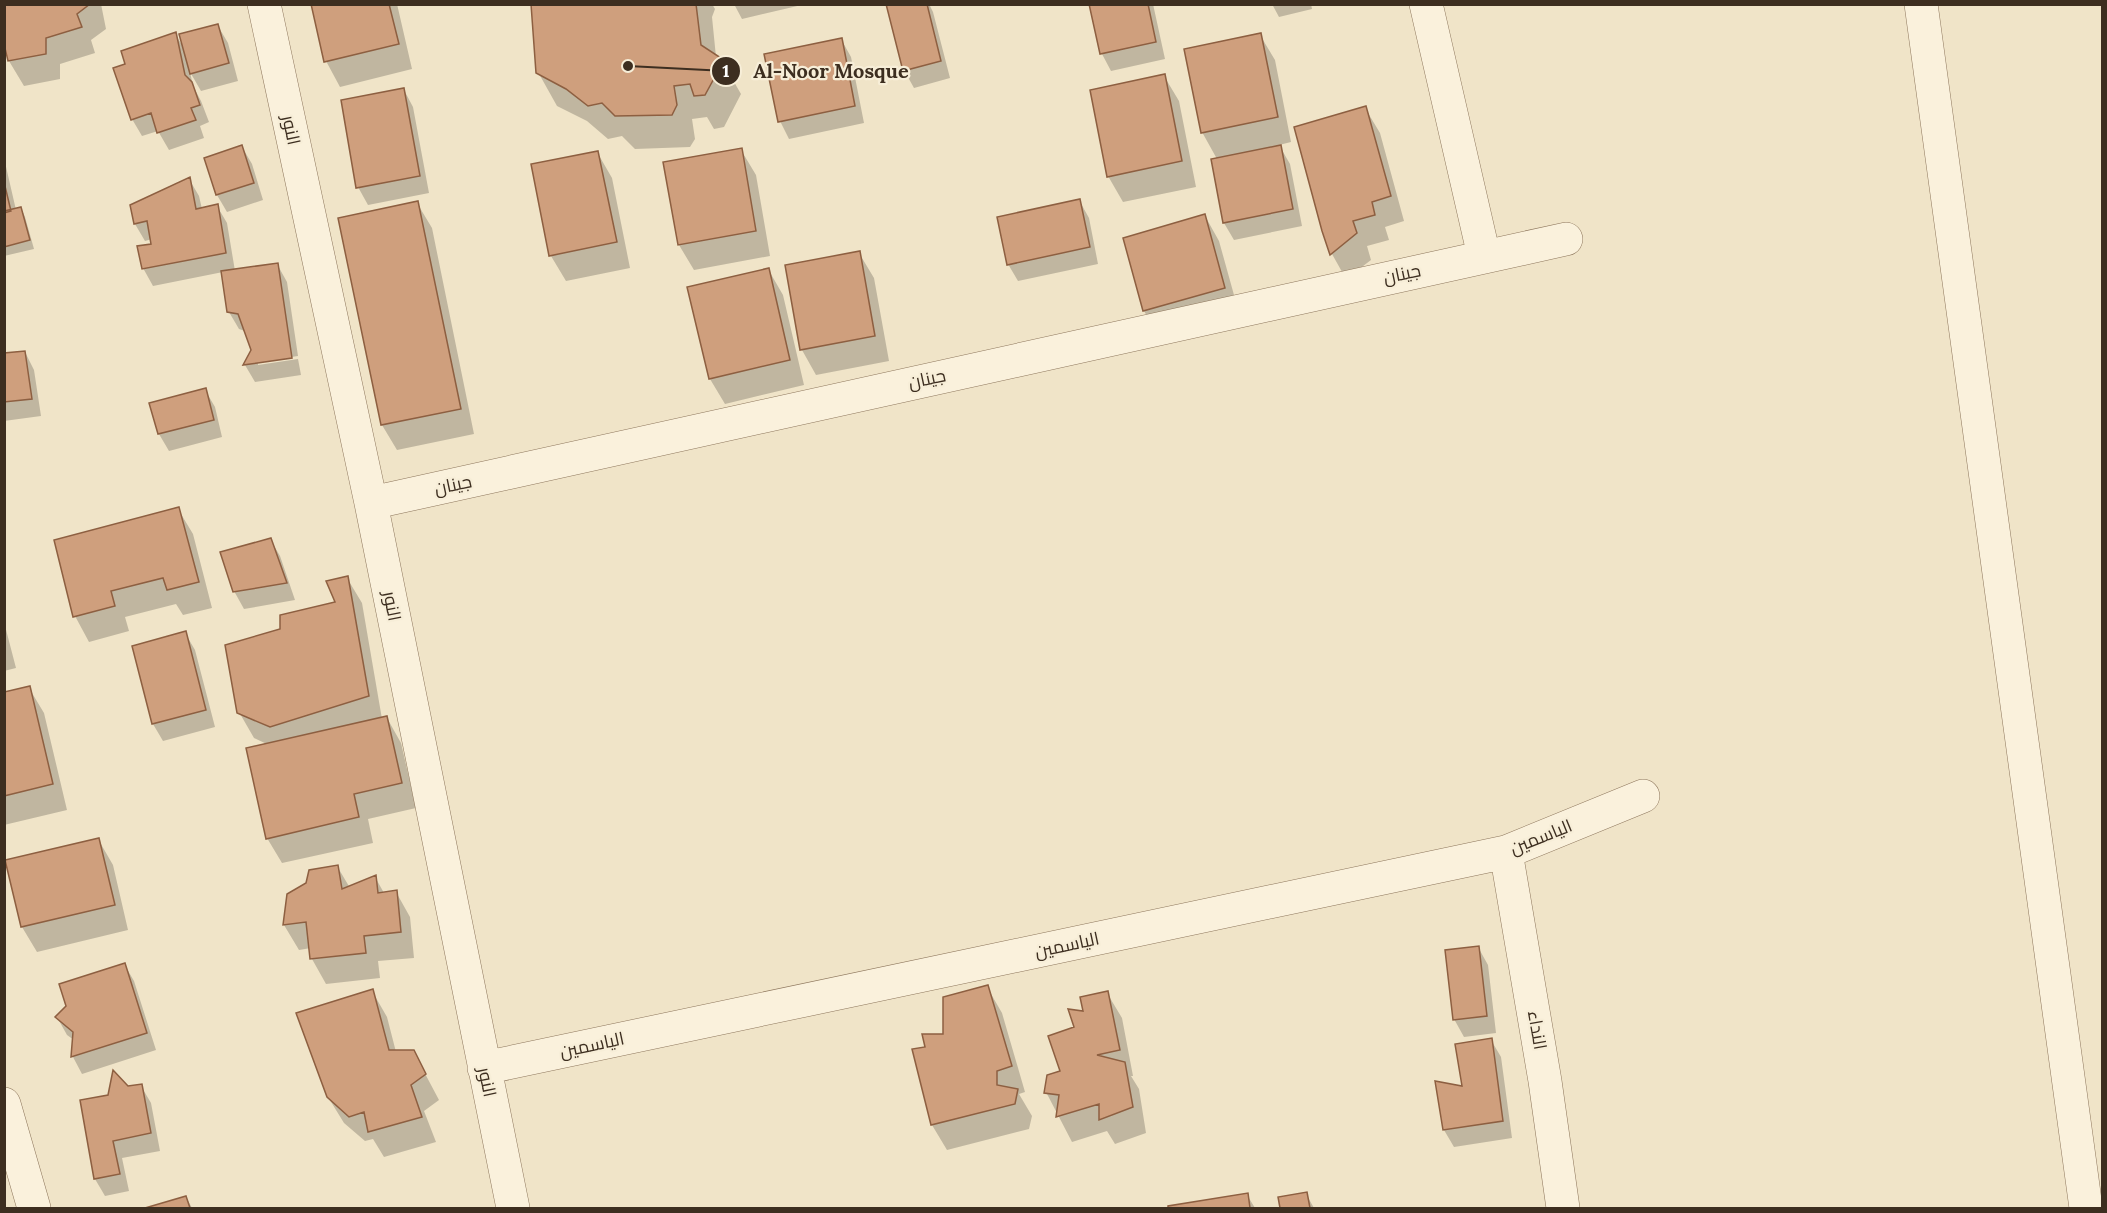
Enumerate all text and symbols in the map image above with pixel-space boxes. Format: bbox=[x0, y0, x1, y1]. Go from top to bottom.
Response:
callout: Al-Noor Mosque bbox=[711, 52, 920, 90]
text: Al-Noor Mosque bbox=[753, 58, 909, 83]
text: 1 bbox=[722, 59, 730, 82]
street label: النور bbox=[277, 112, 306, 147]
street label: جينان bbox=[1381, 258, 1423, 289]
street label: جينان bbox=[906, 363, 948, 394]
street label: جينان bbox=[432, 469, 474, 500]
street label: النور bbox=[378, 588, 407, 623]
street label: الياسمين bbox=[1506, 814, 1575, 859]
street label: الياسمين bbox=[1033, 926, 1101, 963]
street label: النداء bbox=[1523, 1009, 1552, 1051]
street label: الياسمين bbox=[558, 1026, 626, 1063]
street label: النور bbox=[473, 1064, 502, 1099]

